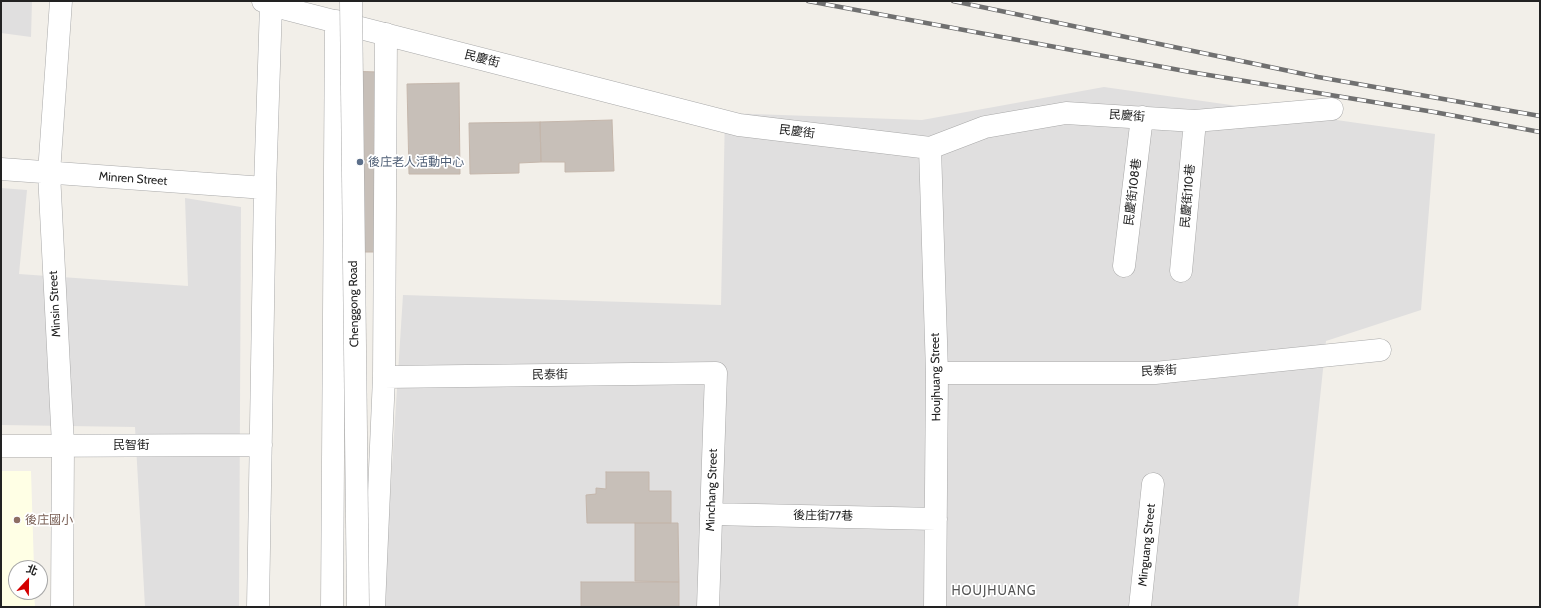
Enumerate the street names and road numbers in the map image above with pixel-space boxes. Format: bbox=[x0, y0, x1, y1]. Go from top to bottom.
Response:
street label: 民慶街 bbox=[463, 48, 501, 70]
street label: 民慶街 bbox=[1109, 108, 1145, 124]
street label: 民慶街 bbox=[778, 123, 816, 141]
street label: 民慶街108巷 bbox=[1122, 158, 1144, 226]
street label: 民慶街110巷 bbox=[1178, 163, 1198, 229]
street label: Minren Street bbox=[98, 169, 168, 189]
street label: Chenggong Road bbox=[346, 261, 362, 347]
street label: Minsin Street bbox=[46, 270, 64, 338]
street label: Houjhuang Street bbox=[928, 333, 944, 421]
street label: 民泰街 bbox=[1141, 363, 1177, 379]
street label: 民泰街 bbox=[532, 367, 568, 383]
street label: 民智街 bbox=[113, 438, 149, 452]
street label: Minchang Street bbox=[703, 448, 721, 532]
street label: Minguang Street bbox=[1135, 503, 1159, 587]
street label: 後庄街77巷 bbox=[793, 508, 853, 524]

